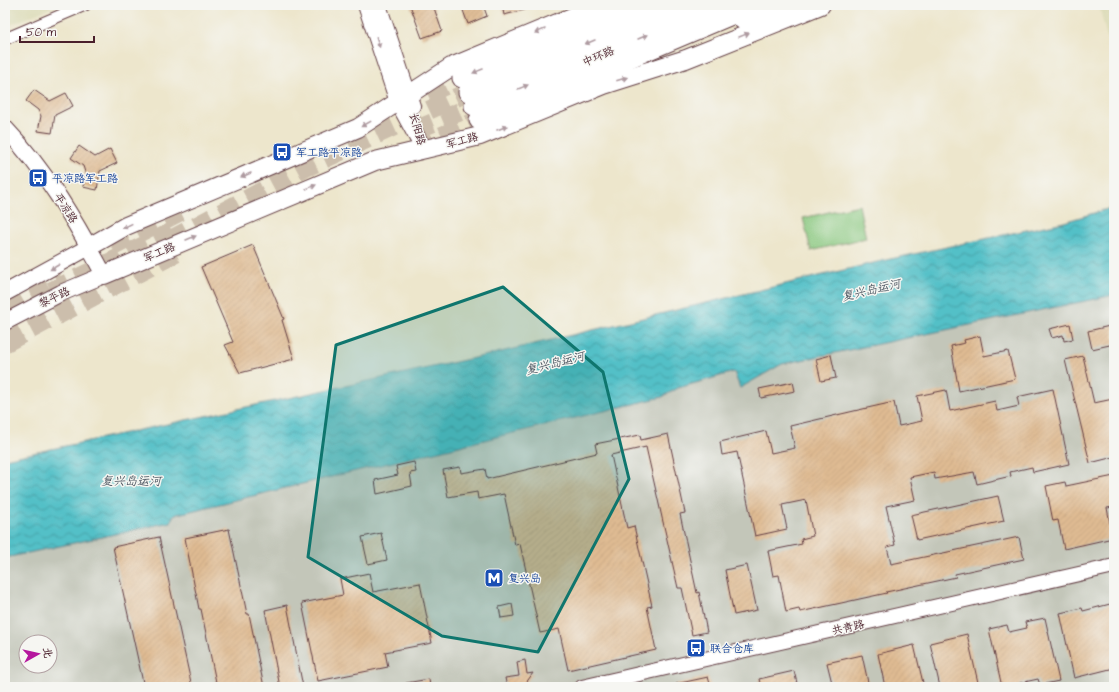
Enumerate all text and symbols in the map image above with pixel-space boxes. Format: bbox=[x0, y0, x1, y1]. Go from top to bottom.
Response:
scale bar bbox=[20, 18, 94, 44]
text: 50 m bbox=[26, 24, 57, 41]
one-way arrow bbox=[533, 28, 545, 34]
one-way arrow bbox=[739, 32, 751, 38]
one-way arrow bbox=[638, 34, 650, 40]
one-way arrow bbox=[375, 36, 381, 48]
one-way arrow bbox=[584, 39, 596, 45]
street label: 中环路 bbox=[580, 43, 616, 70]
one-way arrow bbox=[473, 68, 484, 74]
one-way arrow bbox=[616, 76, 628, 82]
one-way arrow bbox=[517, 83, 529, 89]
street label: 长阳路 bbox=[406, 111, 429, 147]
one-way arrow bbox=[360, 120, 372, 127]
one-way arrow bbox=[496, 124, 508, 130]
street label: 军工路 bbox=[444, 129, 480, 152]
bus stop icon: 军工路平凉路 bbox=[271, 141, 293, 163]
place label: 军工路平凉路 bbox=[296, 145, 362, 160]
bus stop icon: 平凉路军工路 bbox=[27, 167, 49, 189]
place label: 平凉路军工路 bbox=[52, 171, 118, 186]
one-way arrow bbox=[240, 173, 252, 179]
one-way arrow bbox=[305, 184, 317, 190]
street label: 平凉路 bbox=[50, 190, 81, 226]
one-way arrow bbox=[121, 223, 133, 229]
one-way arrow bbox=[186, 235, 198, 241]
street label: 军工路 bbox=[141, 239, 177, 266]
one-way arrow bbox=[49, 263, 61, 270]
water label: 复兴岛运河 bbox=[840, 275, 904, 306]
street label: 黎平路 bbox=[36, 283, 72, 311]
water label: 复兴岛运河 bbox=[524, 347, 588, 379]
water label: 复兴岛运河 bbox=[101, 473, 163, 490]
metro station icon: 复兴岛 bbox=[483, 567, 505, 589]
place label: 复兴岛 bbox=[508, 571, 541, 586]
street label: 共青路 bbox=[830, 616, 866, 639]
north arrow bbox=[18, 634, 58, 674]
bus stop icon: 联合仓库 bbox=[685, 637, 707, 659]
place label: 联合仓库 bbox=[710, 641, 754, 656]
text: 北 bbox=[39, 646, 56, 659]

